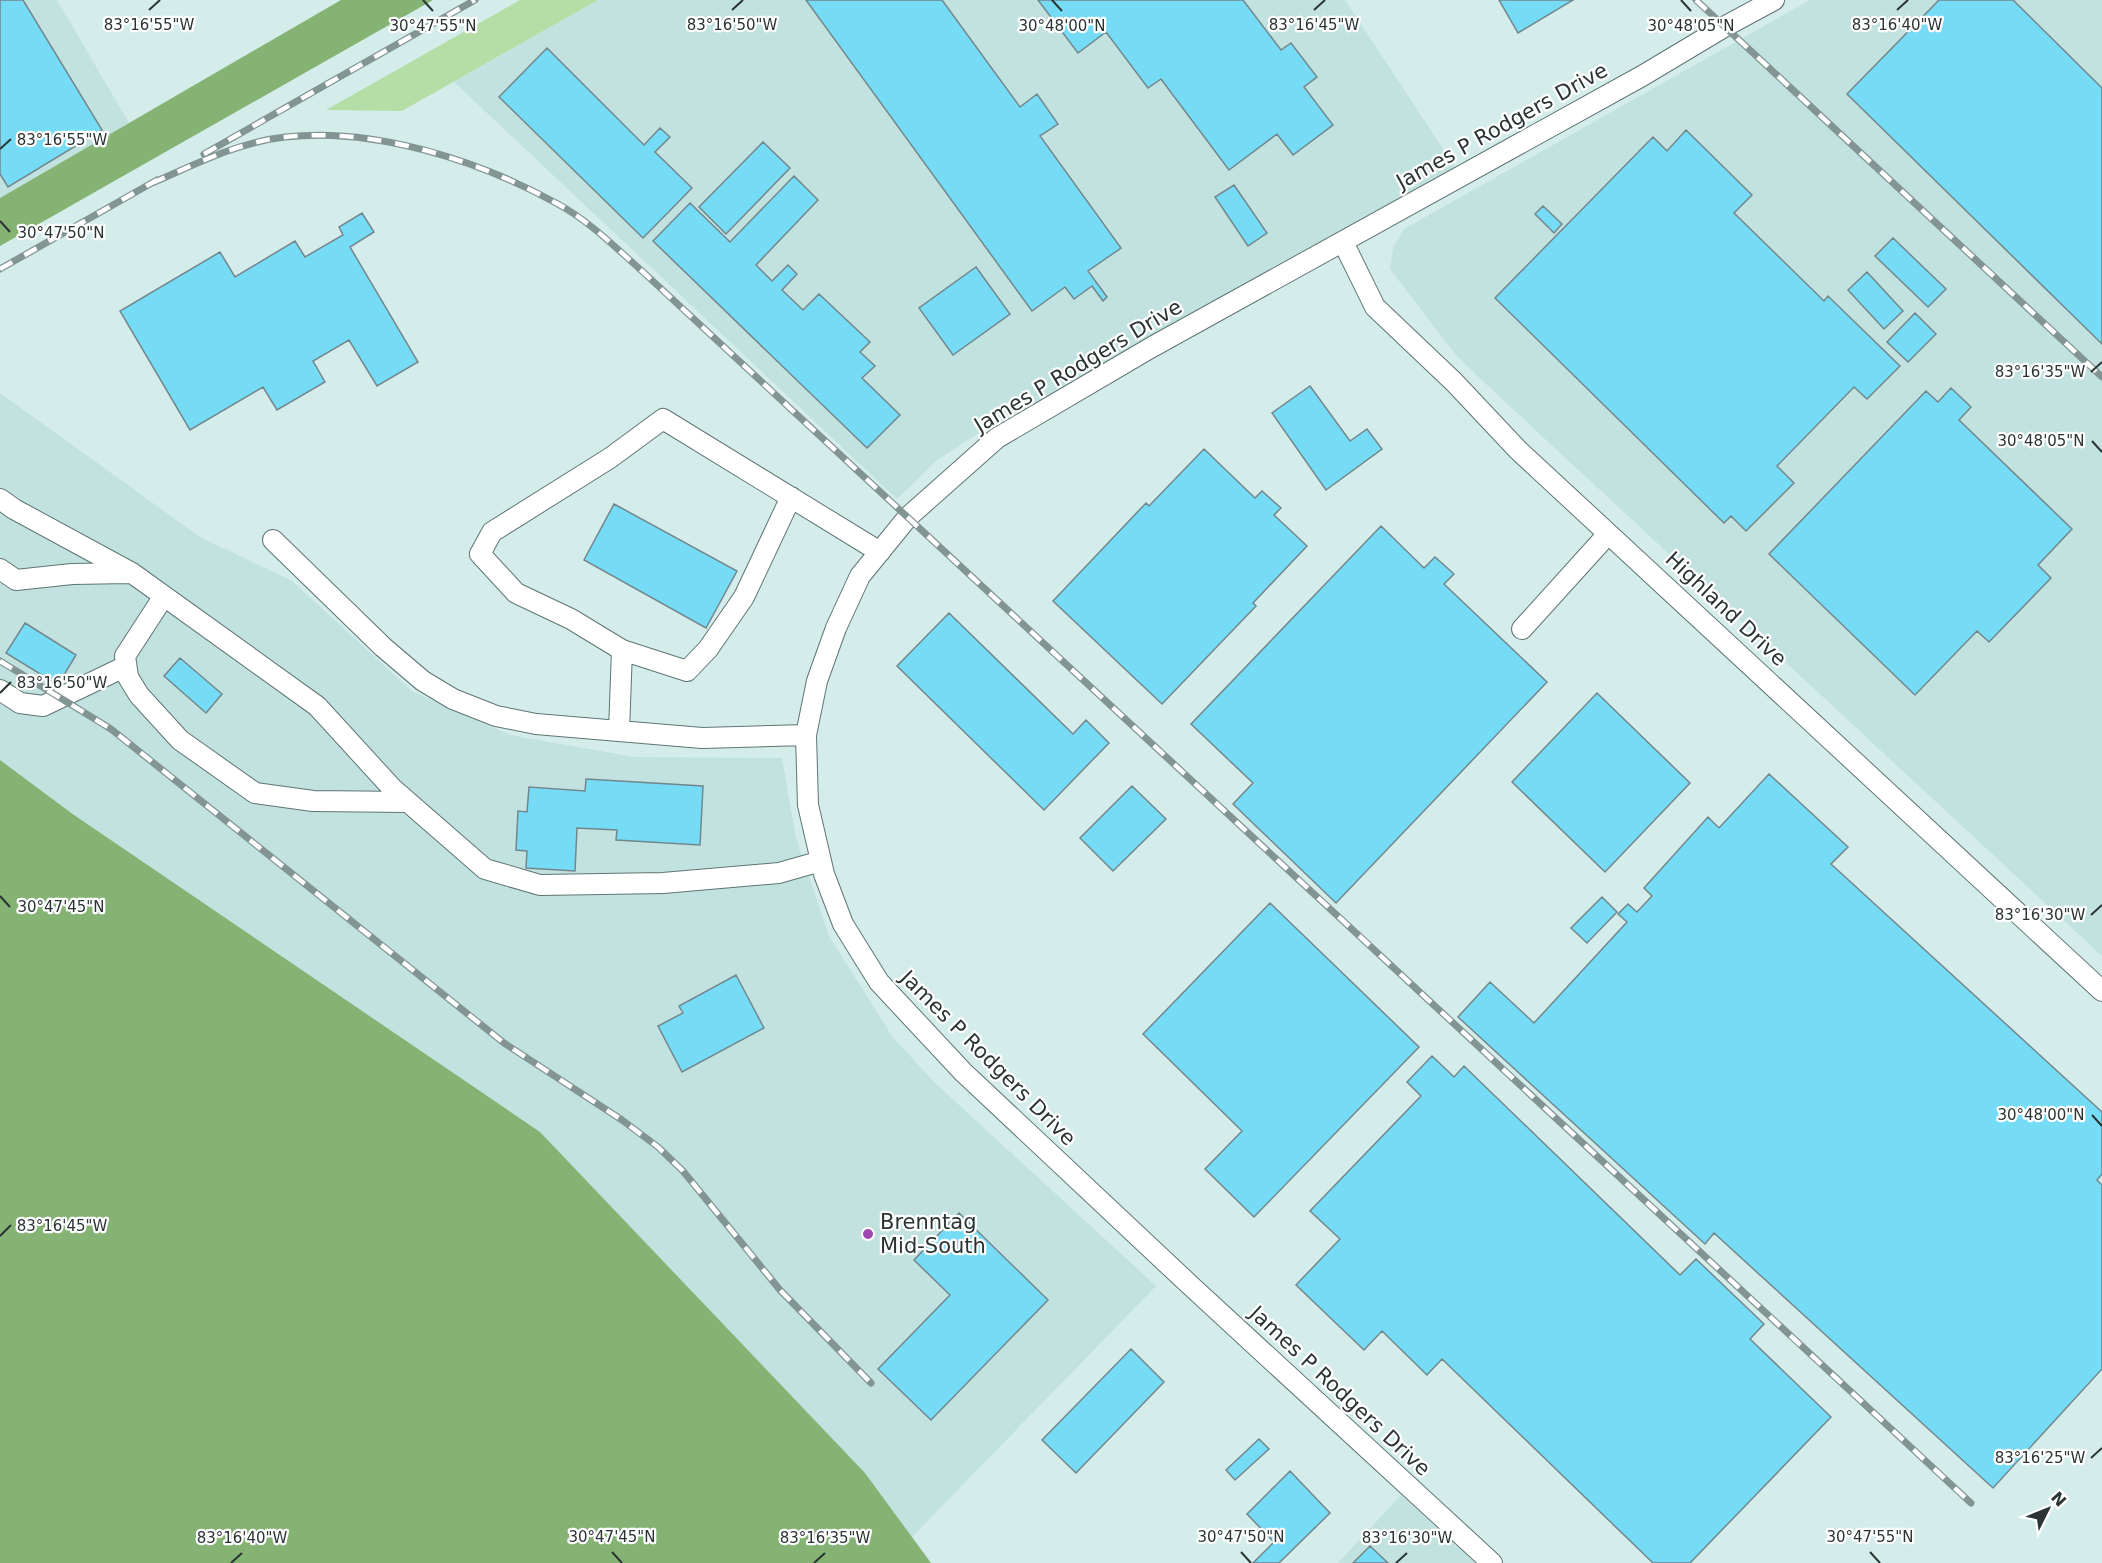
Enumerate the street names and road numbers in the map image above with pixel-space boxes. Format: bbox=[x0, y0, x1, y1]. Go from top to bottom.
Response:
street label: James P Rodgers Drive bbox=[1390, 58, 1612, 195]
street label: James P Rodgers Drive bbox=[968, 294, 1186, 439]
street label: Highland Drive bbox=[1661, 547, 1791, 671]
street label: James P Rodgers Drive bbox=[894, 964, 1081, 1151]
street label: James P Rodgers Drive bbox=[1243, 1300, 1435, 1481]

